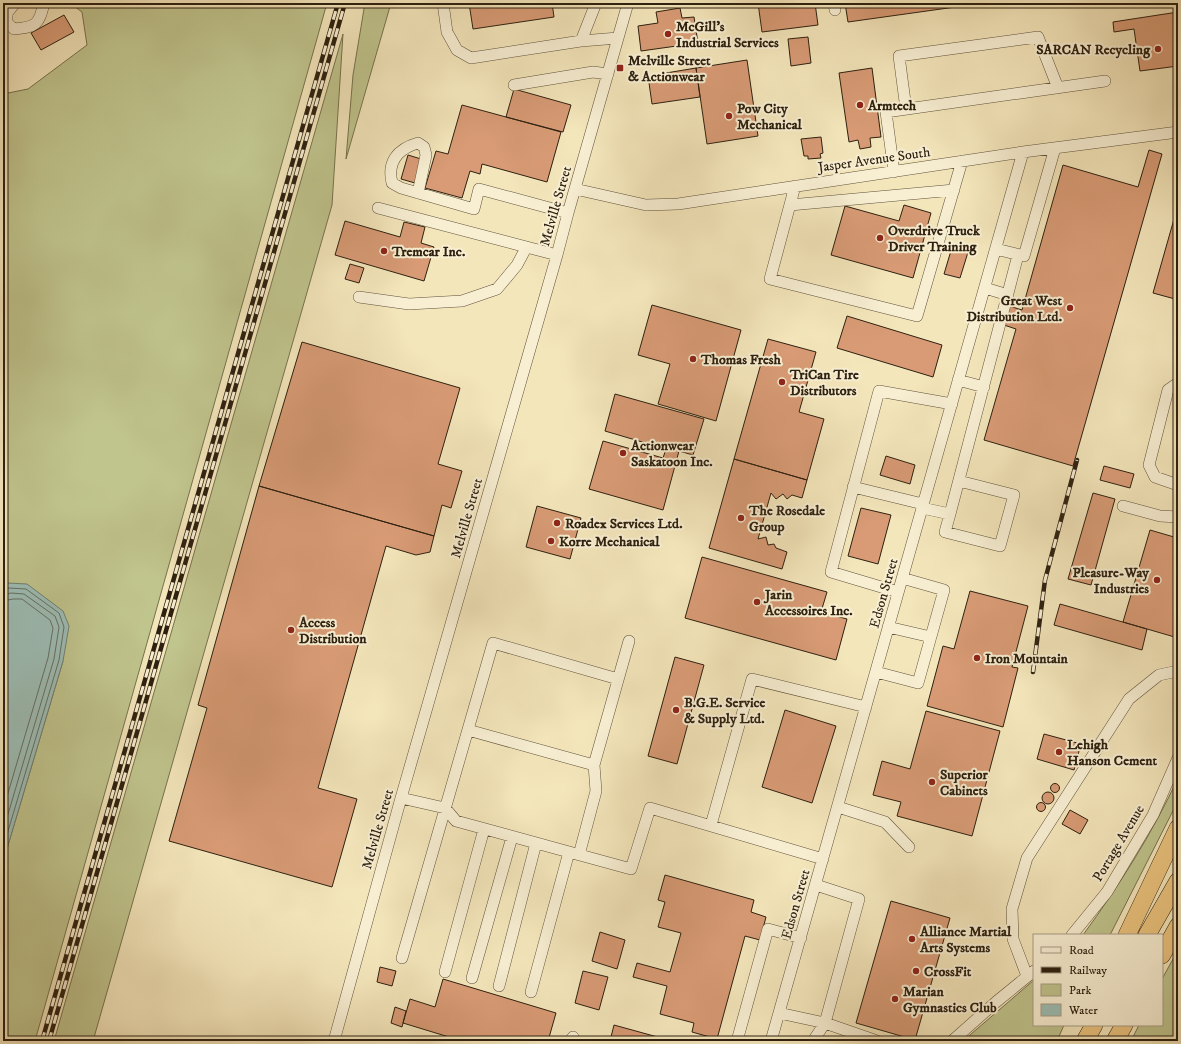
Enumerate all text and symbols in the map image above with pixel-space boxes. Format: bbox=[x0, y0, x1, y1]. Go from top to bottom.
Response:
place label: McGill's Industrial Services bbox=[676, 18, 779, 52]
marker: McGill's Industrial Services bbox=[663, 29, 673, 39]
place label: SARCAN Recycling bbox=[1036, 41, 1151, 59]
marker: SARCAN Recycling bbox=[1153, 44, 1163, 54]
place label: Melville Street & Actionwear bbox=[628, 52, 711, 86]
marker: Melville Street & Actionwear bbox=[615, 63, 625, 73]
place label: Armtech bbox=[867, 97, 917, 115]
place label: Pow City Mechanical bbox=[737, 100, 803, 134]
marker: Armtech bbox=[855, 100, 865, 110]
marker: Pow City Mechanical bbox=[724, 111, 734, 121]
street label: Jasper Avenue South bbox=[815, 143, 932, 177]
street label: Melville Street bbox=[536, 164, 576, 248]
place label: Overdrive Truck Driver Training bbox=[888, 222, 981, 256]
marker: Overdrive Truck Driver Training bbox=[875, 233, 885, 243]
place label: Tremcar Inc. bbox=[391, 243, 465, 261]
marker: Tremcar Inc. bbox=[379, 246, 389, 256]
place label: Great West Distribution Ltd. bbox=[966, 292, 1063, 326]
marker: Great West Distribution Ltd. bbox=[1065, 303, 1075, 313]
place label: Thomas Fresh bbox=[700, 351, 781, 369]
marker: Thomas Fresh bbox=[688, 354, 698, 364]
place label: TriCan Tire Distributors bbox=[789, 366, 859, 400]
marker: TriCan Tire Distributors bbox=[777, 377, 787, 387]
place label: Actionwear Saskatoon Inc. bbox=[630, 437, 713, 471]
marker: Actionwear Saskatoon Inc. bbox=[618, 448, 628, 458]
street label: Melville Street bbox=[447, 476, 487, 560]
place label: The Rosedale Group bbox=[748, 502, 825, 536]
marker: The Rosedale Group bbox=[736, 513, 746, 523]
place label: Roadex Services Ltd. bbox=[565, 515, 683, 533]
marker: Roadex Services Ltd. bbox=[552, 518, 562, 528]
place label: Korre Mechanical bbox=[559, 533, 660, 551]
marker: Korre Mechanical bbox=[546, 536, 556, 546]
street label: Edson Street bbox=[865, 556, 903, 630]
place label: Pleasure-Way Industries bbox=[1072, 564, 1149, 598]
marker: Pleasure-Way Industries bbox=[1152, 575, 1162, 585]
place label: Jarin Accessoires Inc. bbox=[763, 586, 853, 620]
marker: Jarin Accessoires Inc. bbox=[752, 597, 762, 607]
place label: Access Distribution bbox=[298, 614, 367, 648]
marker: Access Distribution bbox=[286, 625, 296, 635]
place label: Iron Mountain bbox=[985, 650, 1069, 668]
marker: Iron Mountain bbox=[972, 653, 982, 663]
place label: B.G.E. Service & Supply Ltd. bbox=[684, 694, 766, 728]
marker: B.G.E. Service & Supply Ltd. bbox=[671, 705, 681, 715]
place label: Lehigh Hanson Cement bbox=[1067, 736, 1157, 770]
marker: Lehigh Hanson Cement bbox=[1054, 747, 1064, 757]
place label: Superior Cabinets bbox=[940, 766, 989, 800]
marker: Superior Cabinets bbox=[927, 777, 937, 787]
street label: Melville Street bbox=[358, 787, 398, 871]
street label: Portage Avenue bbox=[1089, 802, 1149, 885]
street label: Edson Street bbox=[777, 867, 815, 941]
place label: Alliance Martial Arts Systems bbox=[919, 923, 1012, 957]
marker: Alliance Martial Arts Systems bbox=[907, 934, 917, 944]
legend bbox=[1033, 934, 1163, 1026]
text: Road bbox=[1069, 943, 1094, 958]
place label: CrossFit bbox=[924, 963, 972, 981]
text: Railway bbox=[1069, 963, 1107, 978]
marker: CrossFit bbox=[911, 966, 921, 976]
place label: Marian Gymnastics Club bbox=[903, 983, 997, 1017]
text: Park bbox=[1069, 983, 1091, 998]
marker: Marian Gymnastics Club bbox=[890, 994, 900, 1004]
text: Water bbox=[1068, 1003, 1098, 1018]

